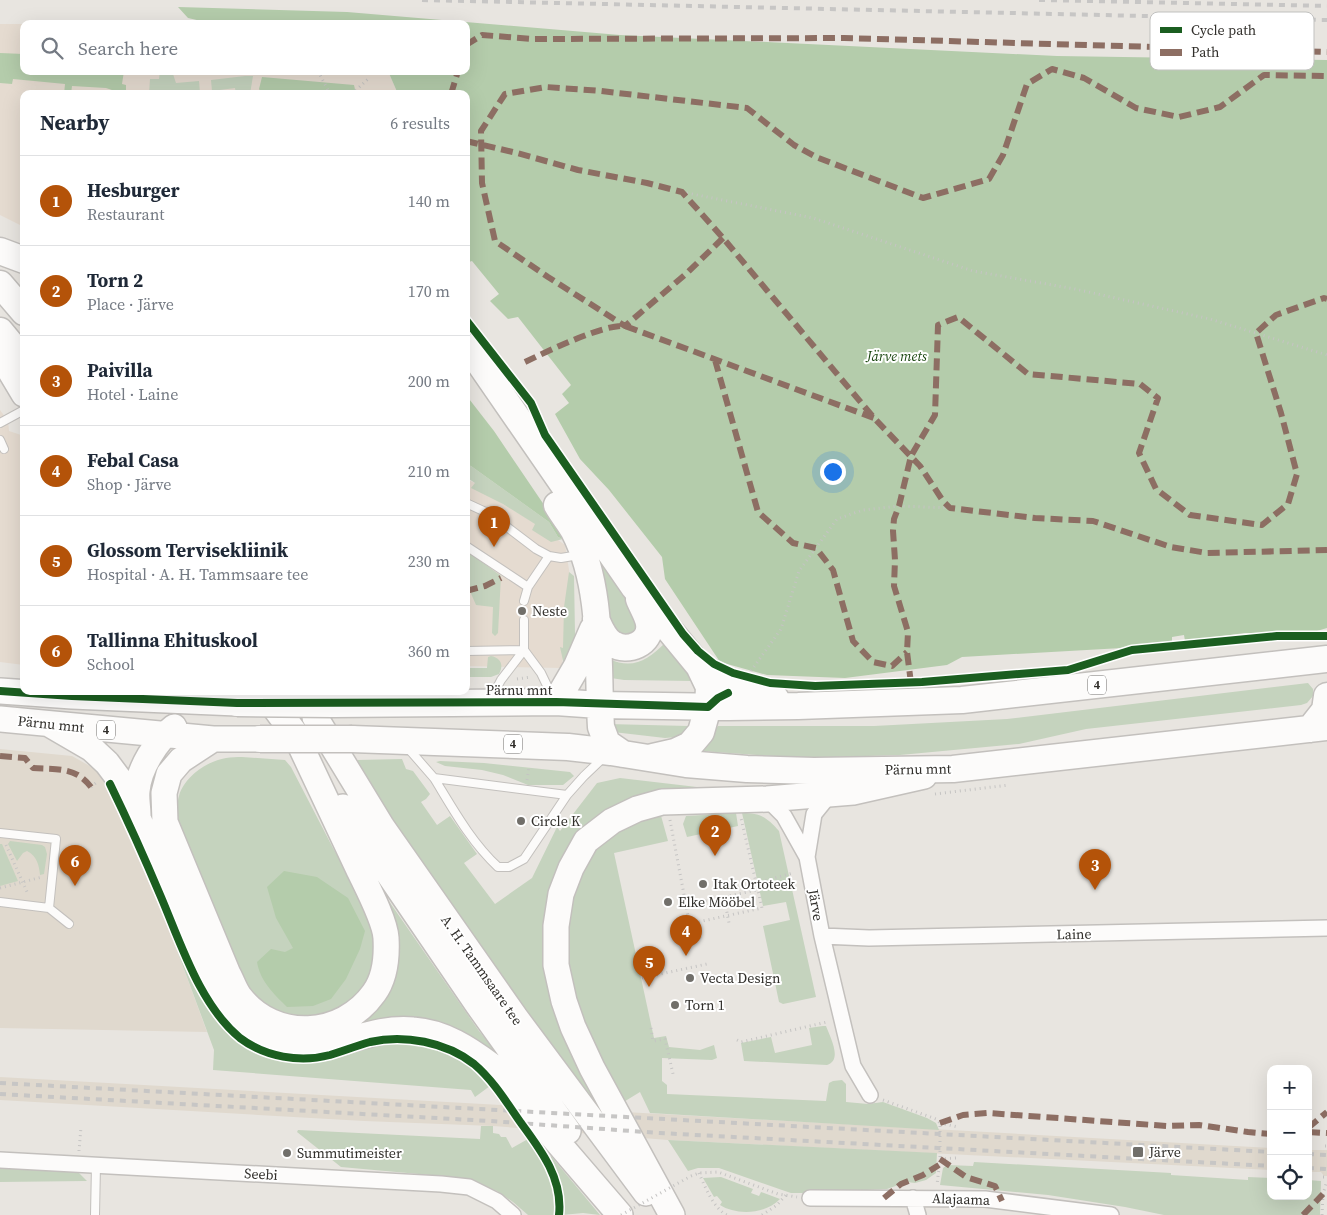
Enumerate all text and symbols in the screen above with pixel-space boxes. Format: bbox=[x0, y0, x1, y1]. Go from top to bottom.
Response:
legend bbox=[1150, 12, 1314, 70]
search box bbox=[20, 20, 470, 75]
text: Cycle path bbox=[1191, 20, 1256, 40]
icon: search bbox=[38, 34, 66, 62]
text: Search here bbox=[78, 35, 178, 61]
text: Path bbox=[1191, 42, 1219, 62]
text: Nearby bbox=[40, 108, 110, 137]
text: 6 results bbox=[390, 112, 450, 134]
text: Hesburger bbox=[87, 177, 180, 203]
text: 1 bbox=[52, 190, 60, 212]
text: 140 m bbox=[408, 190, 450, 212]
text: Restaurant bbox=[87, 203, 165, 225]
text: Torn 2 bbox=[87, 267, 143, 293]
text: 2 bbox=[52, 280, 60, 302]
text: 170 m bbox=[408, 280, 450, 302]
text: Place · Järve bbox=[87, 293, 174, 315]
park label: Järve mets bbox=[865, 346, 928, 366]
text: Paivilla bbox=[87, 357, 153, 383]
text: 3 bbox=[52, 370, 60, 392]
text: 200 m bbox=[408, 370, 450, 392]
text: Hotel · Laine bbox=[87, 383, 178, 405]
text: Febal Casa bbox=[87, 447, 179, 473]
your location bbox=[820, 459, 846, 485]
text: 4 bbox=[52, 460, 60, 482]
text: 210 m bbox=[408, 460, 450, 482]
text: Shop · Järve bbox=[87, 473, 171, 495]
pin: 1 bbox=[478, 506, 510, 547]
text: Glossom Tervisekliinik bbox=[87, 537, 288, 563]
text: 5 bbox=[52, 550, 60, 572]
text: 230 m bbox=[408, 550, 450, 572]
text: Hospital · A. H. Tammsaare tee bbox=[87, 563, 308, 585]
place label: Neste bbox=[532, 601, 567, 621]
marker: Neste bbox=[516, 605, 528, 617]
text: Tallinna Ehituskool bbox=[87, 627, 258, 653]
text: 6 bbox=[52, 640, 60, 662]
text: 360 m bbox=[408, 640, 450, 662]
text: School bbox=[87, 653, 135, 675]
road number: 4 bbox=[1088, 676, 1106, 694]
street label: Pärnu mnt bbox=[486, 680, 553, 700]
street label: Pärnu mnt bbox=[17, 711, 86, 737]
road number: 4 bbox=[97, 720, 115, 740]
road number: 4 bbox=[504, 734, 522, 754]
street label: Pärnu mnt bbox=[885, 758, 952, 780]
place label: Circle K bbox=[531, 811, 581, 831]
marker: Circle K bbox=[515, 815, 527, 827]
pin: 2 bbox=[699, 815, 731, 856]
pin: 6 bbox=[59, 845, 91, 886]
pin: 3 bbox=[1079, 849, 1111, 890]
place label: Itak Ortoteek bbox=[713, 874, 796, 894]
marker: Itak Ortoteek bbox=[697, 878, 709, 890]
street label: Järve bbox=[803, 887, 829, 922]
place label: Elke Mööbel bbox=[678, 892, 755, 912]
marker: Elke Mööbel bbox=[662, 896, 674, 908]
street label: A. H. Tammsaare tee bbox=[436, 911, 528, 1029]
pin: 4 bbox=[670, 915, 702, 956]
street label: Laine bbox=[1056, 924, 1092, 944]
pin: 5 bbox=[633, 946, 665, 987]
place label: Vecta Design bbox=[700, 968, 781, 988]
marker: Vecta Design bbox=[684, 972, 696, 984]
place label: Torn 1 bbox=[685, 995, 725, 1015]
marker: Torn 1 bbox=[669, 999, 681, 1011]
map controls bbox=[1267, 1065, 1312, 1200]
button: + bbox=[1267, 1065, 1312, 1110]
button: − bbox=[1267, 1110, 1312, 1155]
place label: Järve bbox=[1148, 1142, 1181, 1162]
place label: Summutimeister bbox=[297, 1143, 402, 1163]
marker: Järve bbox=[1131, 1145, 1145, 1159]
marker: Summutimeister bbox=[281, 1147, 293, 1159]
button: locate bbox=[1267, 1155, 1312, 1200]
street label: Seebi bbox=[244, 1163, 278, 1185]
street label: Alajaama bbox=[932, 1188, 991, 1210]

